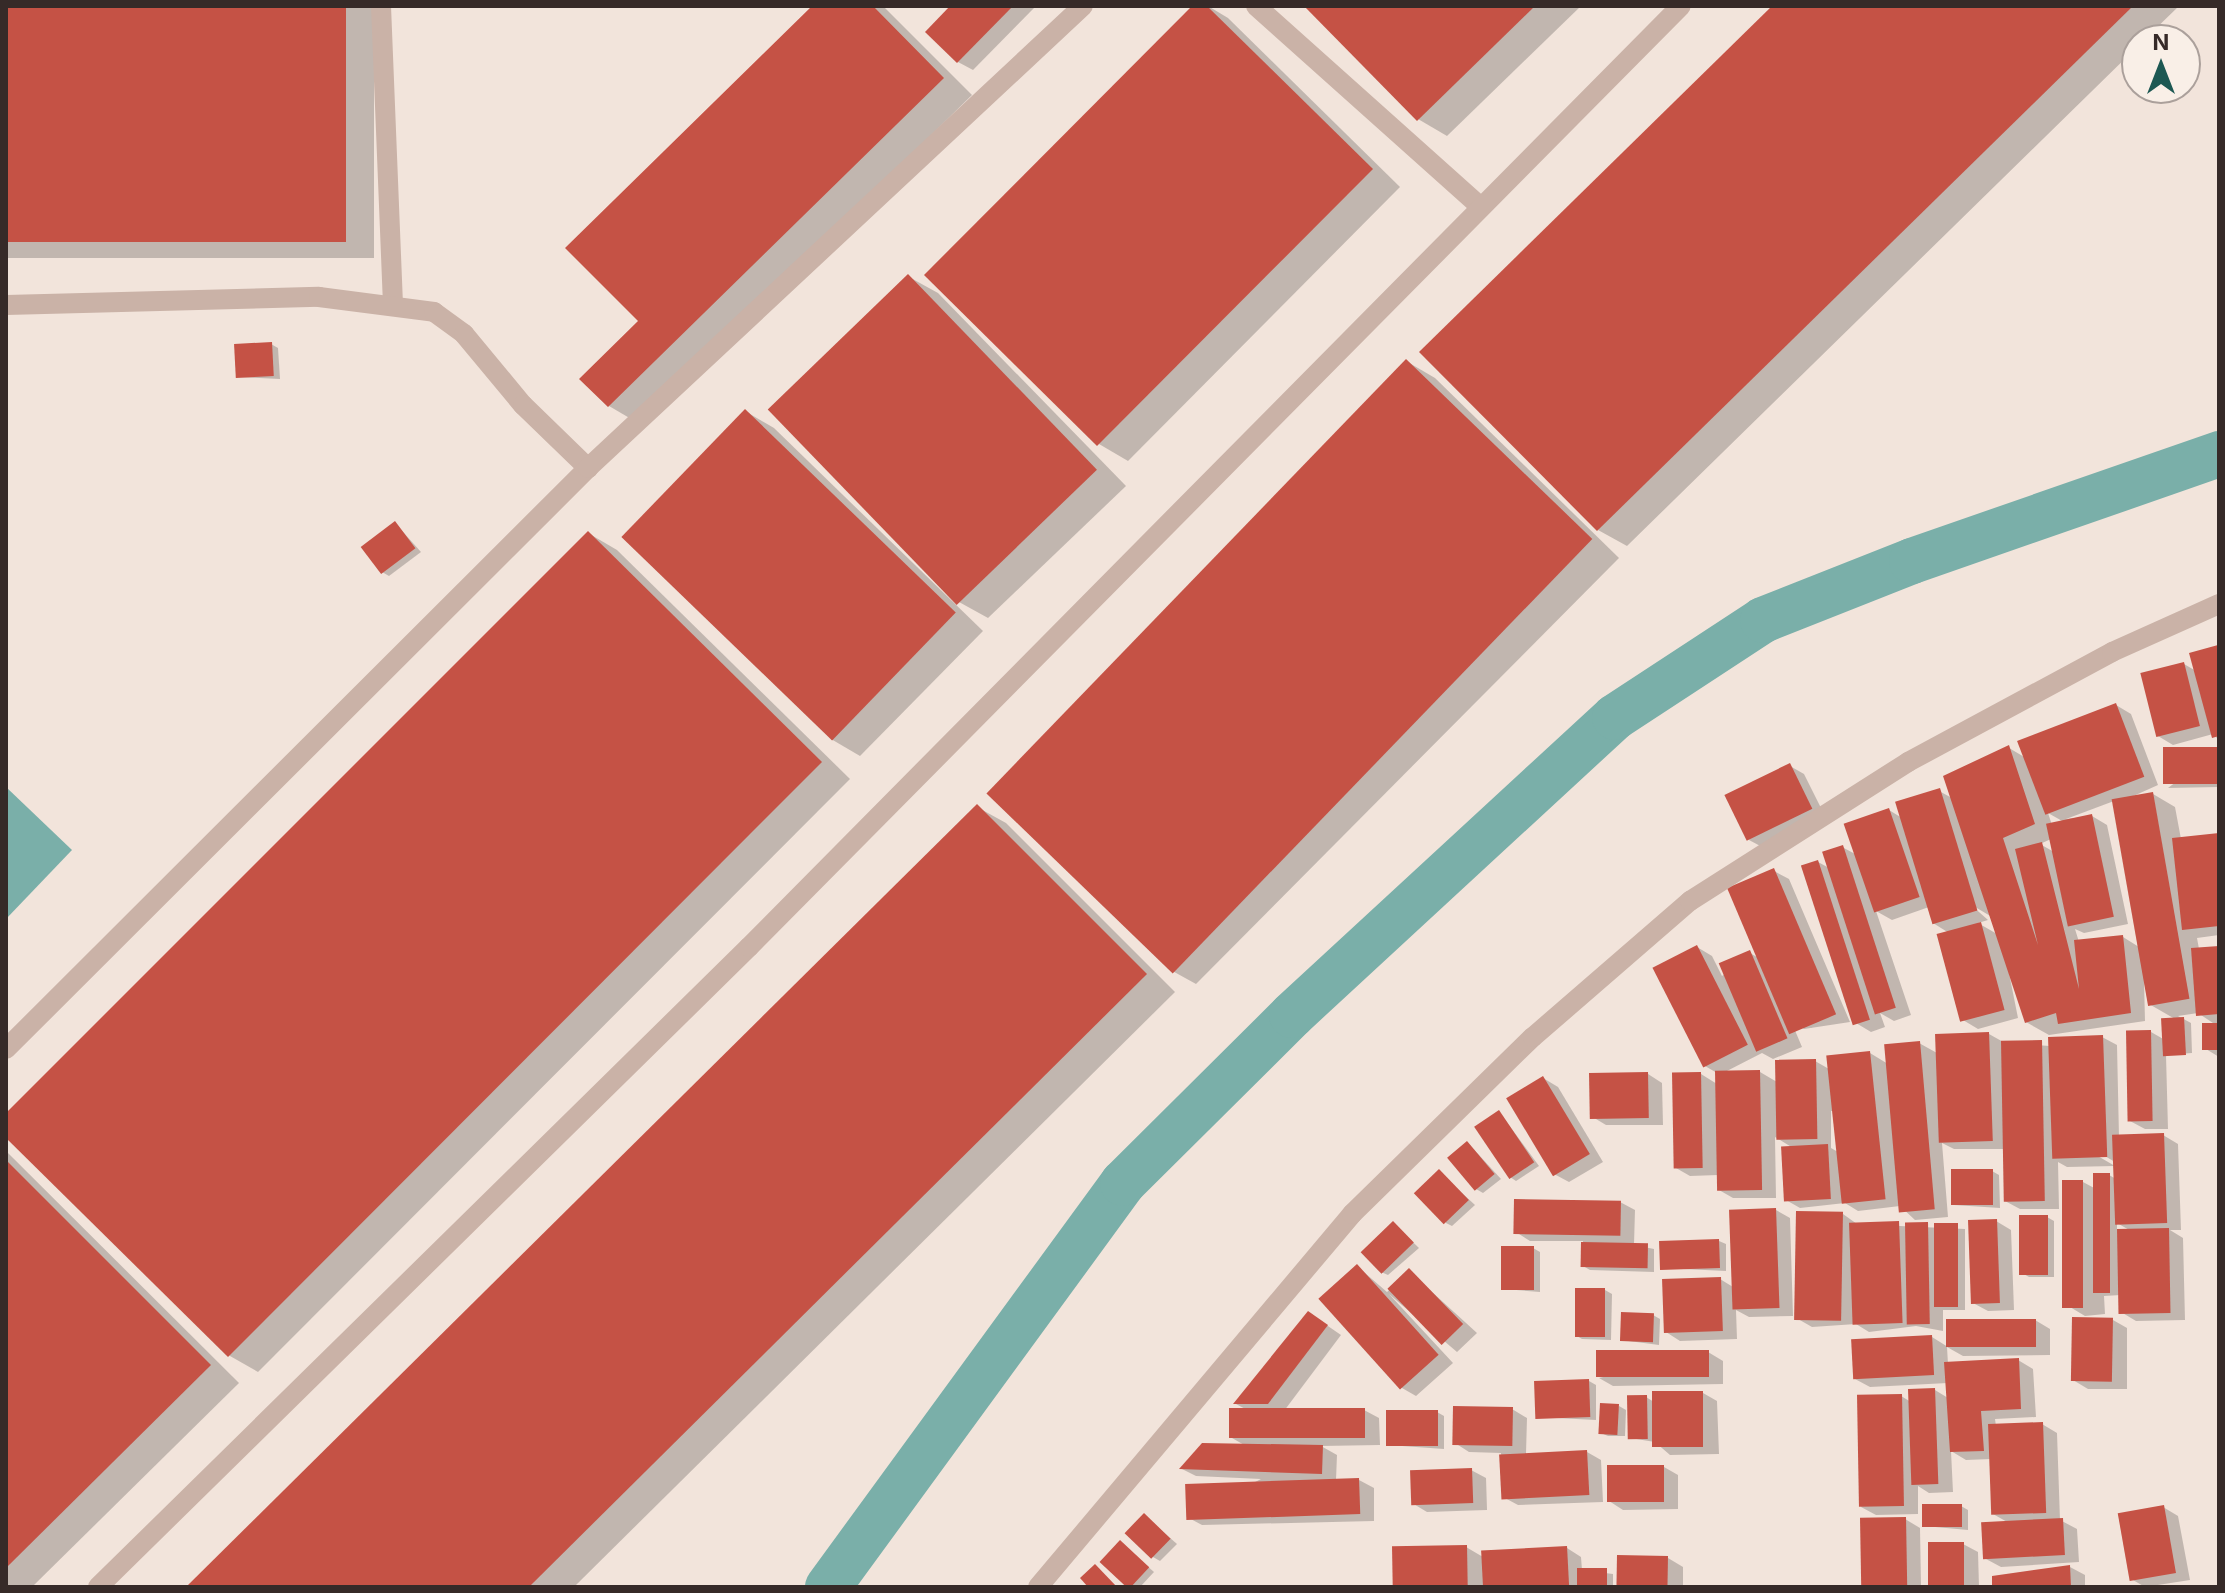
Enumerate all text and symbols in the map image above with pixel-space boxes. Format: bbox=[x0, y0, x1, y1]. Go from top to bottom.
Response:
north arrow bbox=[2121, 24, 2201, 104]
text: N bbox=[2153, 29, 2169, 55]

